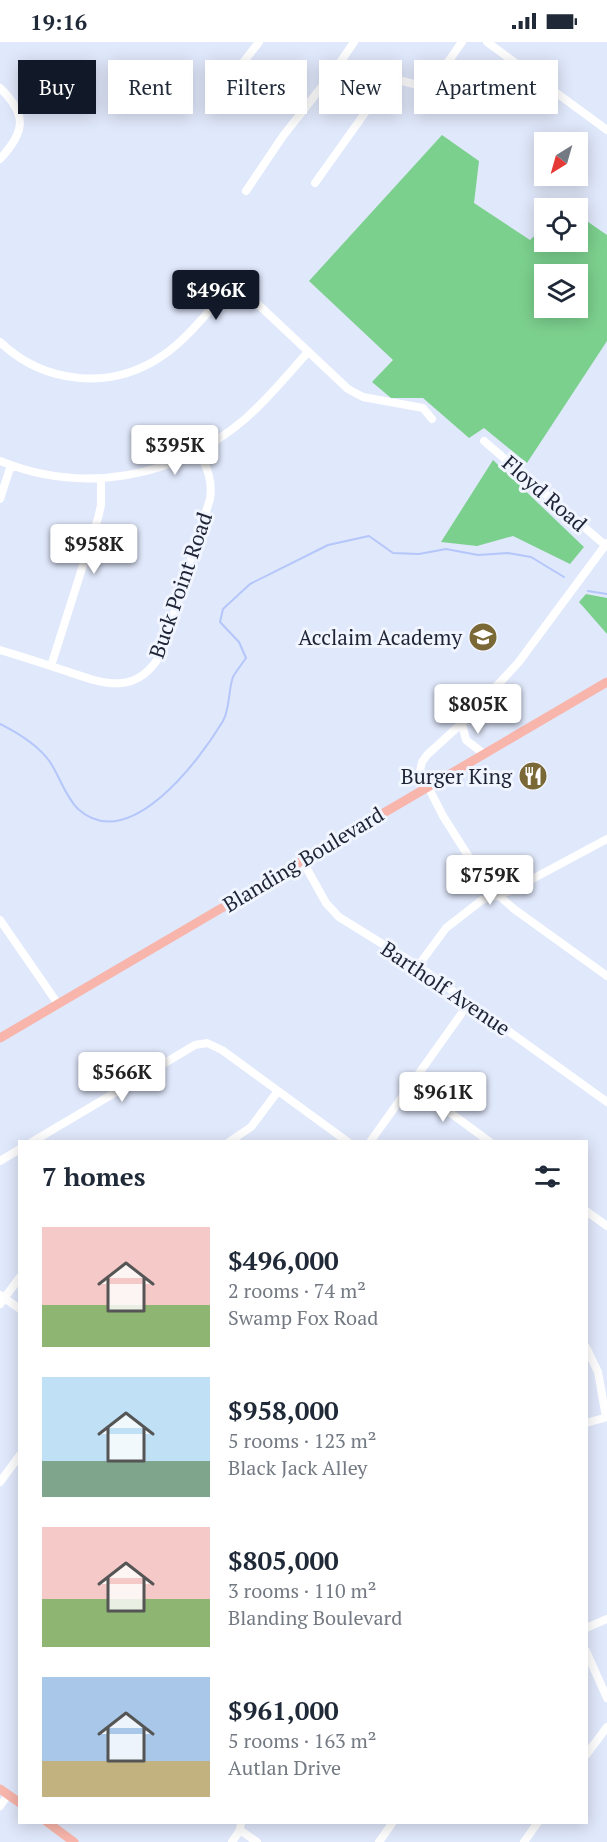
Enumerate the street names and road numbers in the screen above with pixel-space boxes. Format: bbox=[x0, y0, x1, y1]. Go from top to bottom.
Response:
street label: Floyd Road bbox=[497, 449, 593, 538]
street label: Buck Point Road bbox=[142, 508, 218, 662]
street label: Blanding Boulevard bbox=[217, 800, 389, 918]
street label: Bartholf Avenue bbox=[376, 934, 516, 1042]

